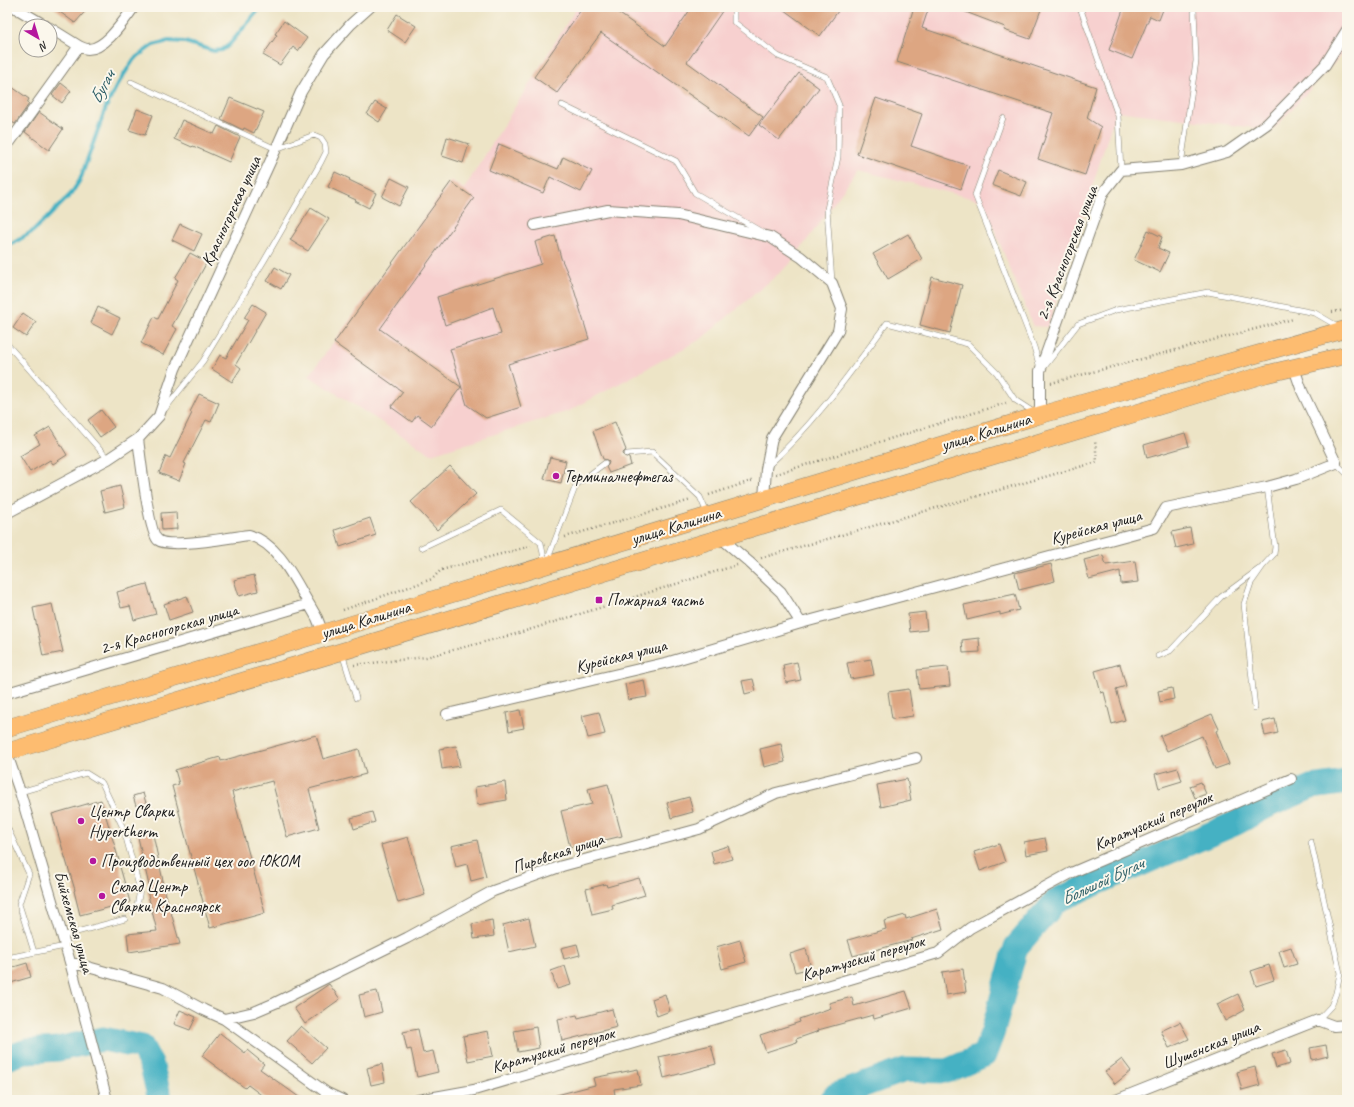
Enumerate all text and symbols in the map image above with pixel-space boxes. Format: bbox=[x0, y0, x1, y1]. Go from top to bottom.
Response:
north arrow bbox=[18, 18, 58, 58]
text: N bbox=[35, 38, 51, 55]
water label: Бугач bbox=[84, 64, 121, 107]
street label: Красногорская улица bbox=[196, 152, 266, 269]
street label: 2-я Красногорская улица bbox=[1032, 181, 1103, 323]
street label: улица Калинина bbox=[938, 408, 1035, 456]
place label: Терминалнефтегаз bbox=[564, 466, 673, 487]
marker: Терминалнефтегаз bbox=[551, 471, 561, 481]
street label: улица Калинина bbox=[628, 502, 725, 550]
street label: Курейская улица bbox=[1048, 505, 1145, 549]
place label: Пожарная часть bbox=[607, 590, 705, 611]
marker: Пожарная часть bbox=[594, 595, 604, 605]
street label: улица Калинина bbox=[318, 596, 415, 644]
street label: 2-я Красногорская улица bbox=[98, 599, 242, 659]
street label: Курейская улица bbox=[573, 634, 670, 677]
street label: Каратузский переулок bbox=[1091, 786, 1217, 855]
place label: Центр Сварки Hypertherm bbox=[89, 801, 176, 842]
marker: Центр Сварки Hypertherm bbox=[76, 816, 86, 826]
street label: Пировская улица bbox=[510, 828, 608, 878]
place label: Производственный цех ооо ЮКОМ bbox=[101, 851, 301, 873]
water label: Большой Бугач bbox=[1057, 851, 1150, 910]
marker: Производственный цех ооо ЮКОМ bbox=[88, 856, 98, 866]
street label: Бийхемская улица bbox=[49, 869, 99, 977]
place label: Склад Центр Сварки Красноярск bbox=[110, 876, 221, 917]
marker: Склад Центр Сварки Красноярск bbox=[97, 891, 107, 901]
street label: Каратузский переулок bbox=[799, 930, 928, 986]
street label: Шушенская улица bbox=[1159, 1015, 1264, 1074]
street label: Каратузский переулок bbox=[489, 1022, 618, 1078]

